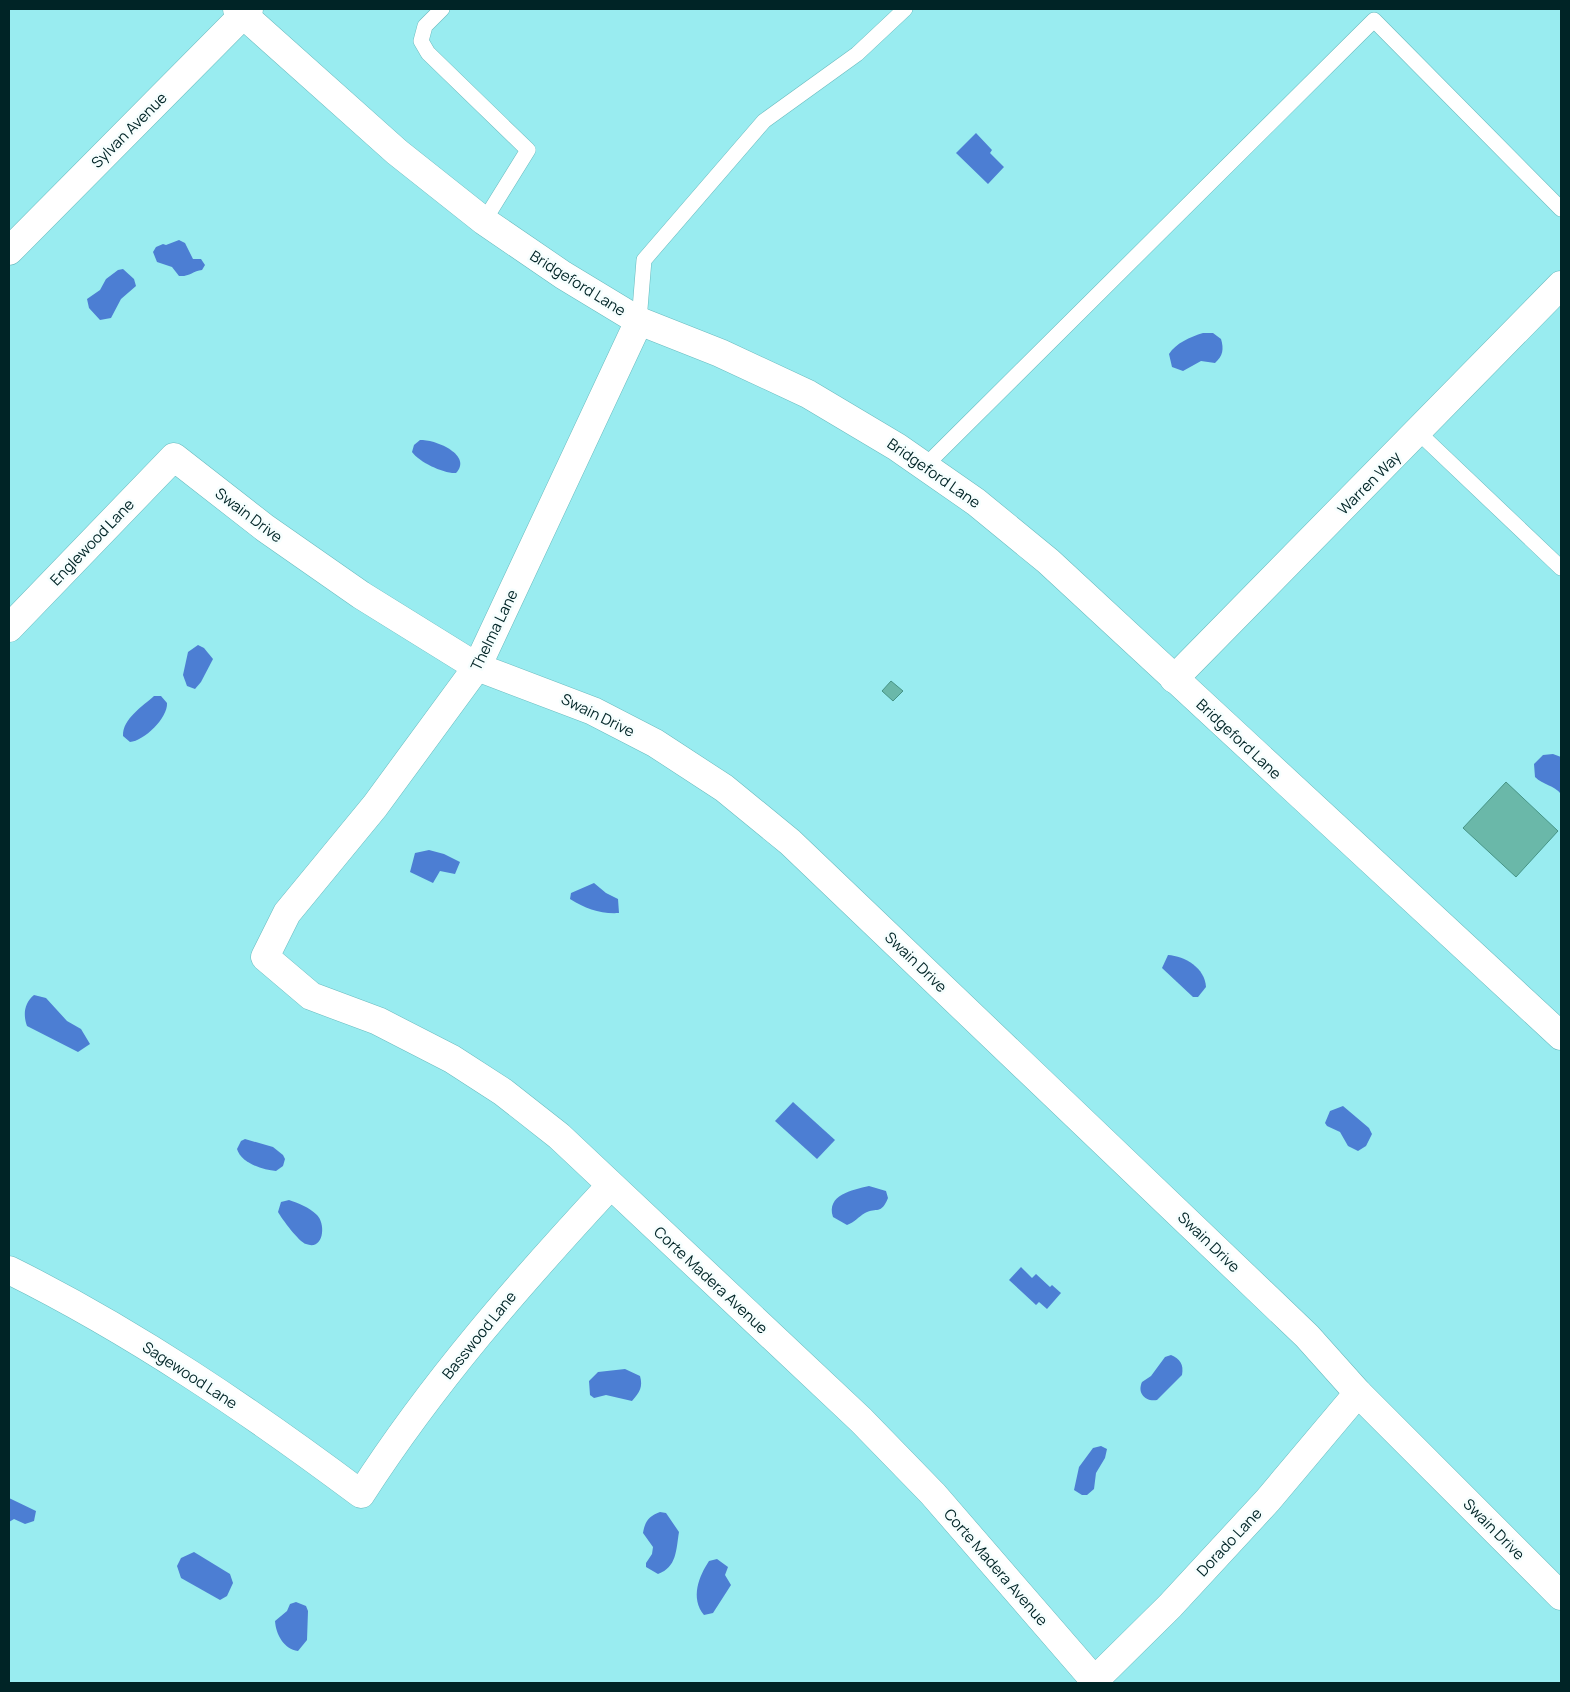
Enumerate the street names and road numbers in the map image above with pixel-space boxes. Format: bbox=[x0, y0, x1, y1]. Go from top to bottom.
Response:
street label: Sylvan Avenue bbox=[86, 87, 172, 173]
street label: Bridgeford Lane bbox=[526, 245, 630, 321]
street label: Bridgeford Lane bbox=[883, 433, 985, 513]
street label: Warren Way bbox=[1333, 447, 1405, 519]
street label: Swain Drive bbox=[211, 483, 287, 547]
street label: Englewood Lane bbox=[45, 494, 139, 590]
street label: Thelma Lane bbox=[465, 586, 523, 674]
street label: Swain Drive bbox=[558, 688, 638, 742]
street label: Bridgeford Lane bbox=[1192, 694, 1286, 784]
street label: Swain Drive bbox=[880, 927, 952, 997]
street label: Swain Drive bbox=[1173, 1207, 1245, 1277]
street label: Corte Madera Avenue bbox=[649, 1222, 773, 1339]
street label: Basswood Lane bbox=[437, 1286, 521, 1383]
street label: Sagewood Lane bbox=[138, 1336, 242, 1414]
street label: Swain Drive bbox=[1459, 1494, 1530, 1565]
street label: Dorado Lane bbox=[1192, 1503, 1266, 1581]
street label: Corte Madera Avenue bbox=[939, 1504, 1053, 1630]

